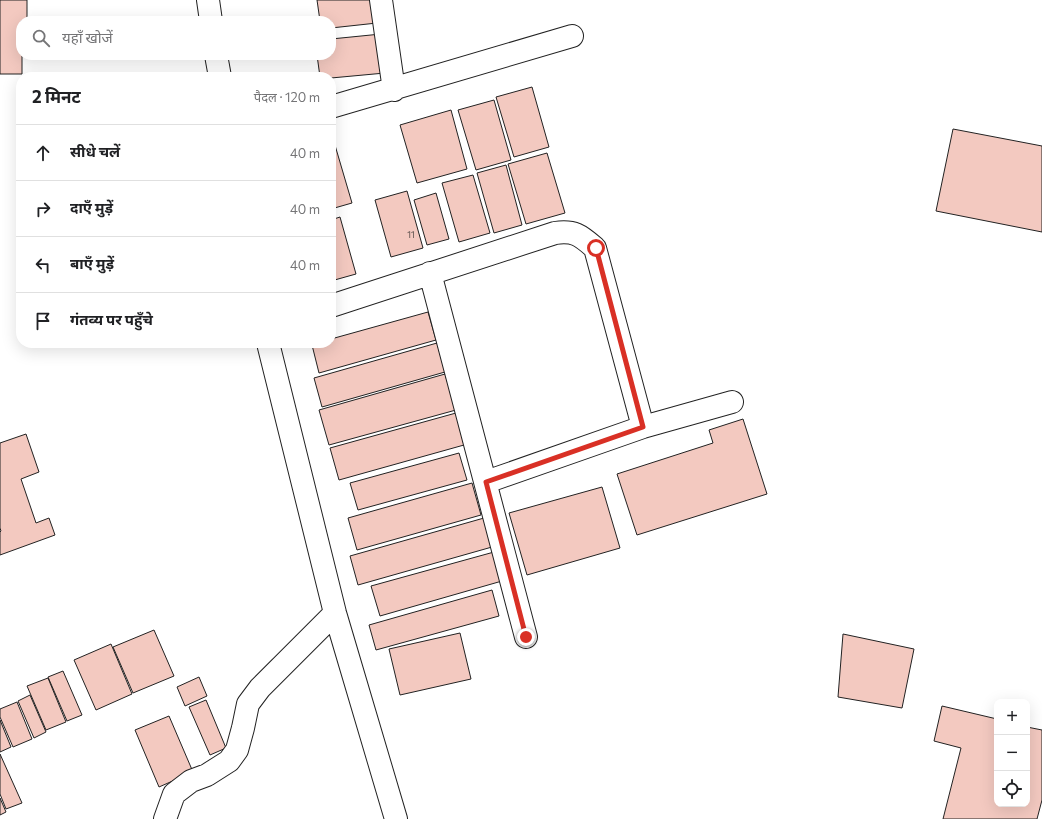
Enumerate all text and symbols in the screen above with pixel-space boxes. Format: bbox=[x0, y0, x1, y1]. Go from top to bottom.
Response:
search box bbox=[16, 16, 336, 60]
icon: search bbox=[30, 27, 52, 49]
text: यहाँ खोजें bbox=[62, 28, 113, 46]
text: 2 मिनट bbox=[32, 86, 81, 107]
text: पैदल · 120 m bbox=[254, 89, 320, 105]
icon: ahead bbox=[32, 142, 54, 164]
text: सीधे चलें bbox=[70, 142, 120, 160]
text: 40 m bbox=[290, 145, 320, 161]
icon: right bbox=[32, 198, 54, 220]
text: दाएँ मुड़ें bbox=[70, 198, 113, 216]
text: 40 m bbox=[290, 201, 320, 217]
house number: 11 bbox=[407, 229, 415, 240]
route start bbox=[587, 239, 605, 257]
icon: left bbox=[32, 254, 54, 276]
text: बाएँ मुड़ें bbox=[70, 254, 114, 272]
text: 40 m bbox=[290, 257, 320, 273]
icon: arrive bbox=[32, 310, 54, 332]
text: गंतव्य पर पहुँचे bbox=[70, 310, 153, 328]
route end bbox=[517, 628, 535, 646]
map controls bbox=[994, 699, 1030, 807]
button: + bbox=[994, 699, 1030, 735]
button: − bbox=[994, 735, 1030, 771]
button: locate bbox=[994, 771, 1030, 807]

